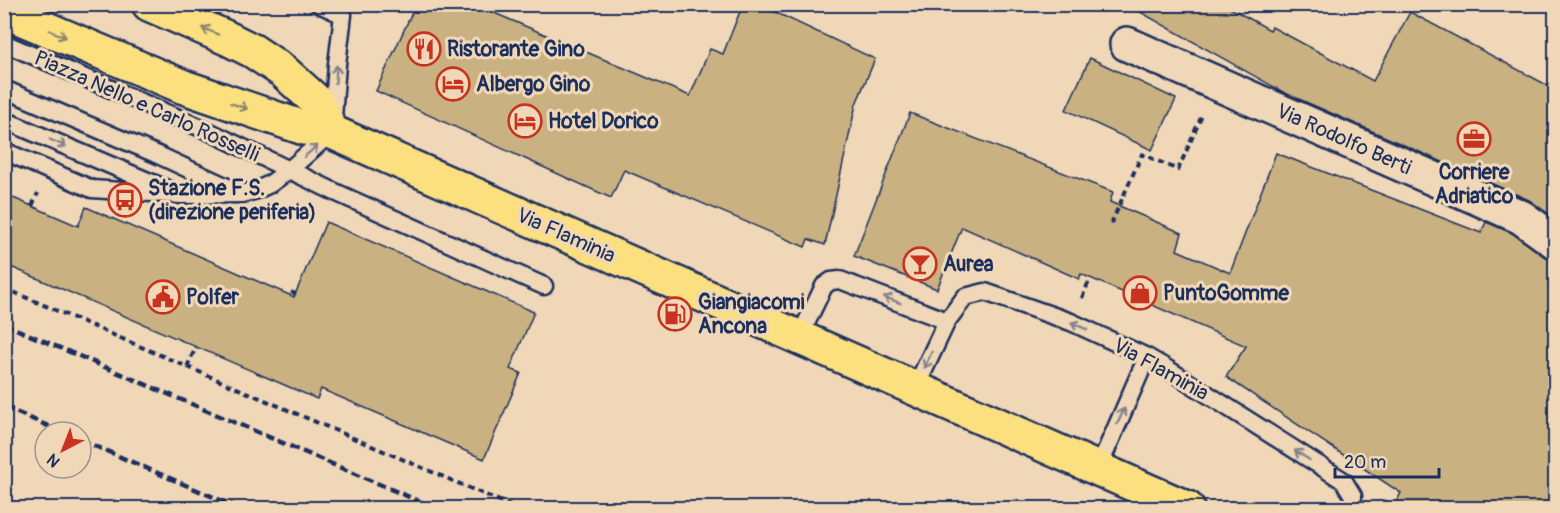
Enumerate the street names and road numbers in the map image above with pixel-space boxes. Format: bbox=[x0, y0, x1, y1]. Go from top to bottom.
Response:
street label: Piazza Nello e Carlo Rosselli bbox=[30, 45, 264, 169]
street label: Via Rodolfo Berti bbox=[1272, 98, 1416, 181]
street label: Via Flaminia bbox=[512, 202, 620, 269]
street label: Via Flaminia bbox=[1108, 332, 1213, 407]

